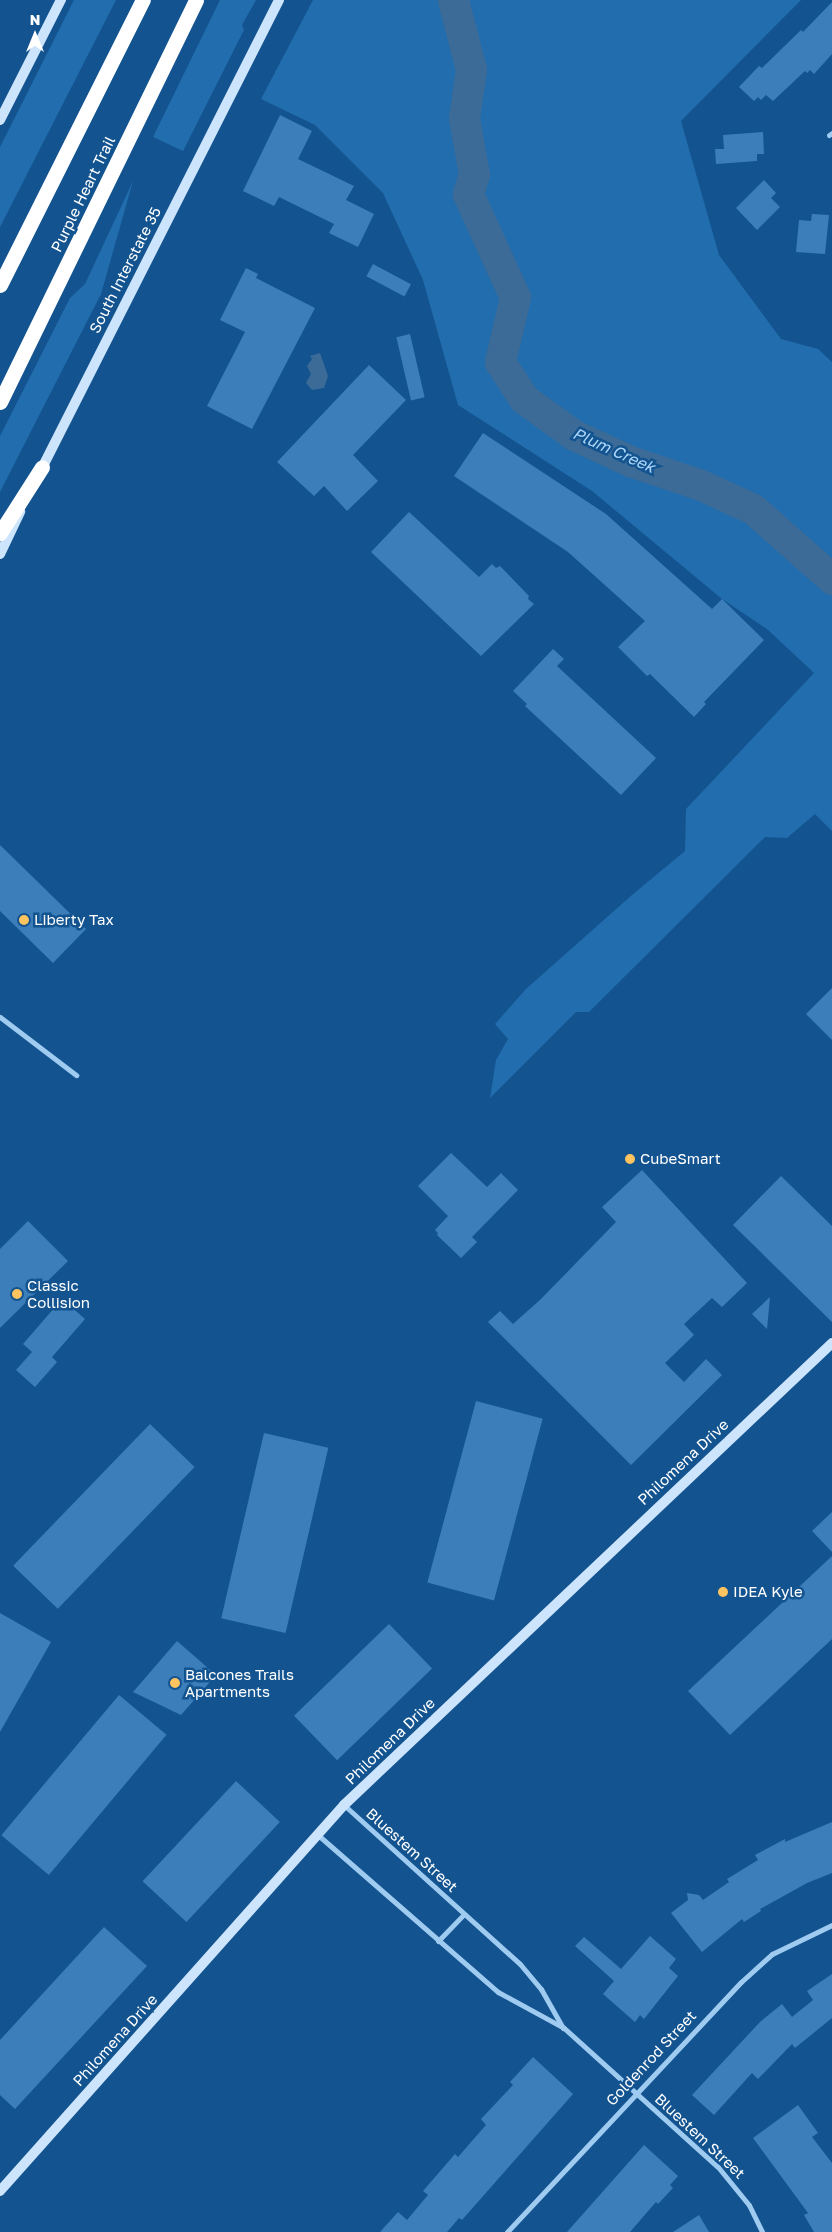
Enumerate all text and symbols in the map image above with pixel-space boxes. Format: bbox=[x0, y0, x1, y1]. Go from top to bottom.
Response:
north arrow bbox=[10, 10, 60, 60]
text: N bbox=[30, 11, 40, 28]
street label: Purple Heart Trail bbox=[47, 133, 119, 255]
street label: South Interstate 35 bbox=[85, 204, 165, 336]
water label: Plum Creek bbox=[570, 423, 658, 477]
place label: Liberty Tax bbox=[34, 911, 114, 929]
marker: Liberty Tax bbox=[18, 914, 30, 926]
place label: CubeSmart bbox=[640, 1150, 721, 1168]
marker: CubeSmart bbox=[624, 1153, 636, 1165]
place label: Classic Collision bbox=[27, 1276, 90, 1311]
marker: Classic Collision bbox=[11, 1288, 23, 1300]
street label: Philomena Drive bbox=[634, 1415, 732, 1509]
place label: IDEA Kyle bbox=[733, 1583, 803, 1601]
marker: IDEA Kyle bbox=[717, 1586, 729, 1598]
place label: Balcones Trails Apartments bbox=[185, 1665, 294, 1700]
marker: Balcones Trails Apartments bbox=[169, 1677, 181, 1689]
street label: Philomena Drive bbox=[342, 1694, 438, 1788]
street label: Bluestem Street bbox=[363, 1804, 461, 1896]
street label: Philomena Drive bbox=[69, 1990, 161, 2090]
street label: Goldenrod Street bbox=[602, 2007, 700, 2109]
street label: Bluestem Street bbox=[651, 2090, 749, 2182]

